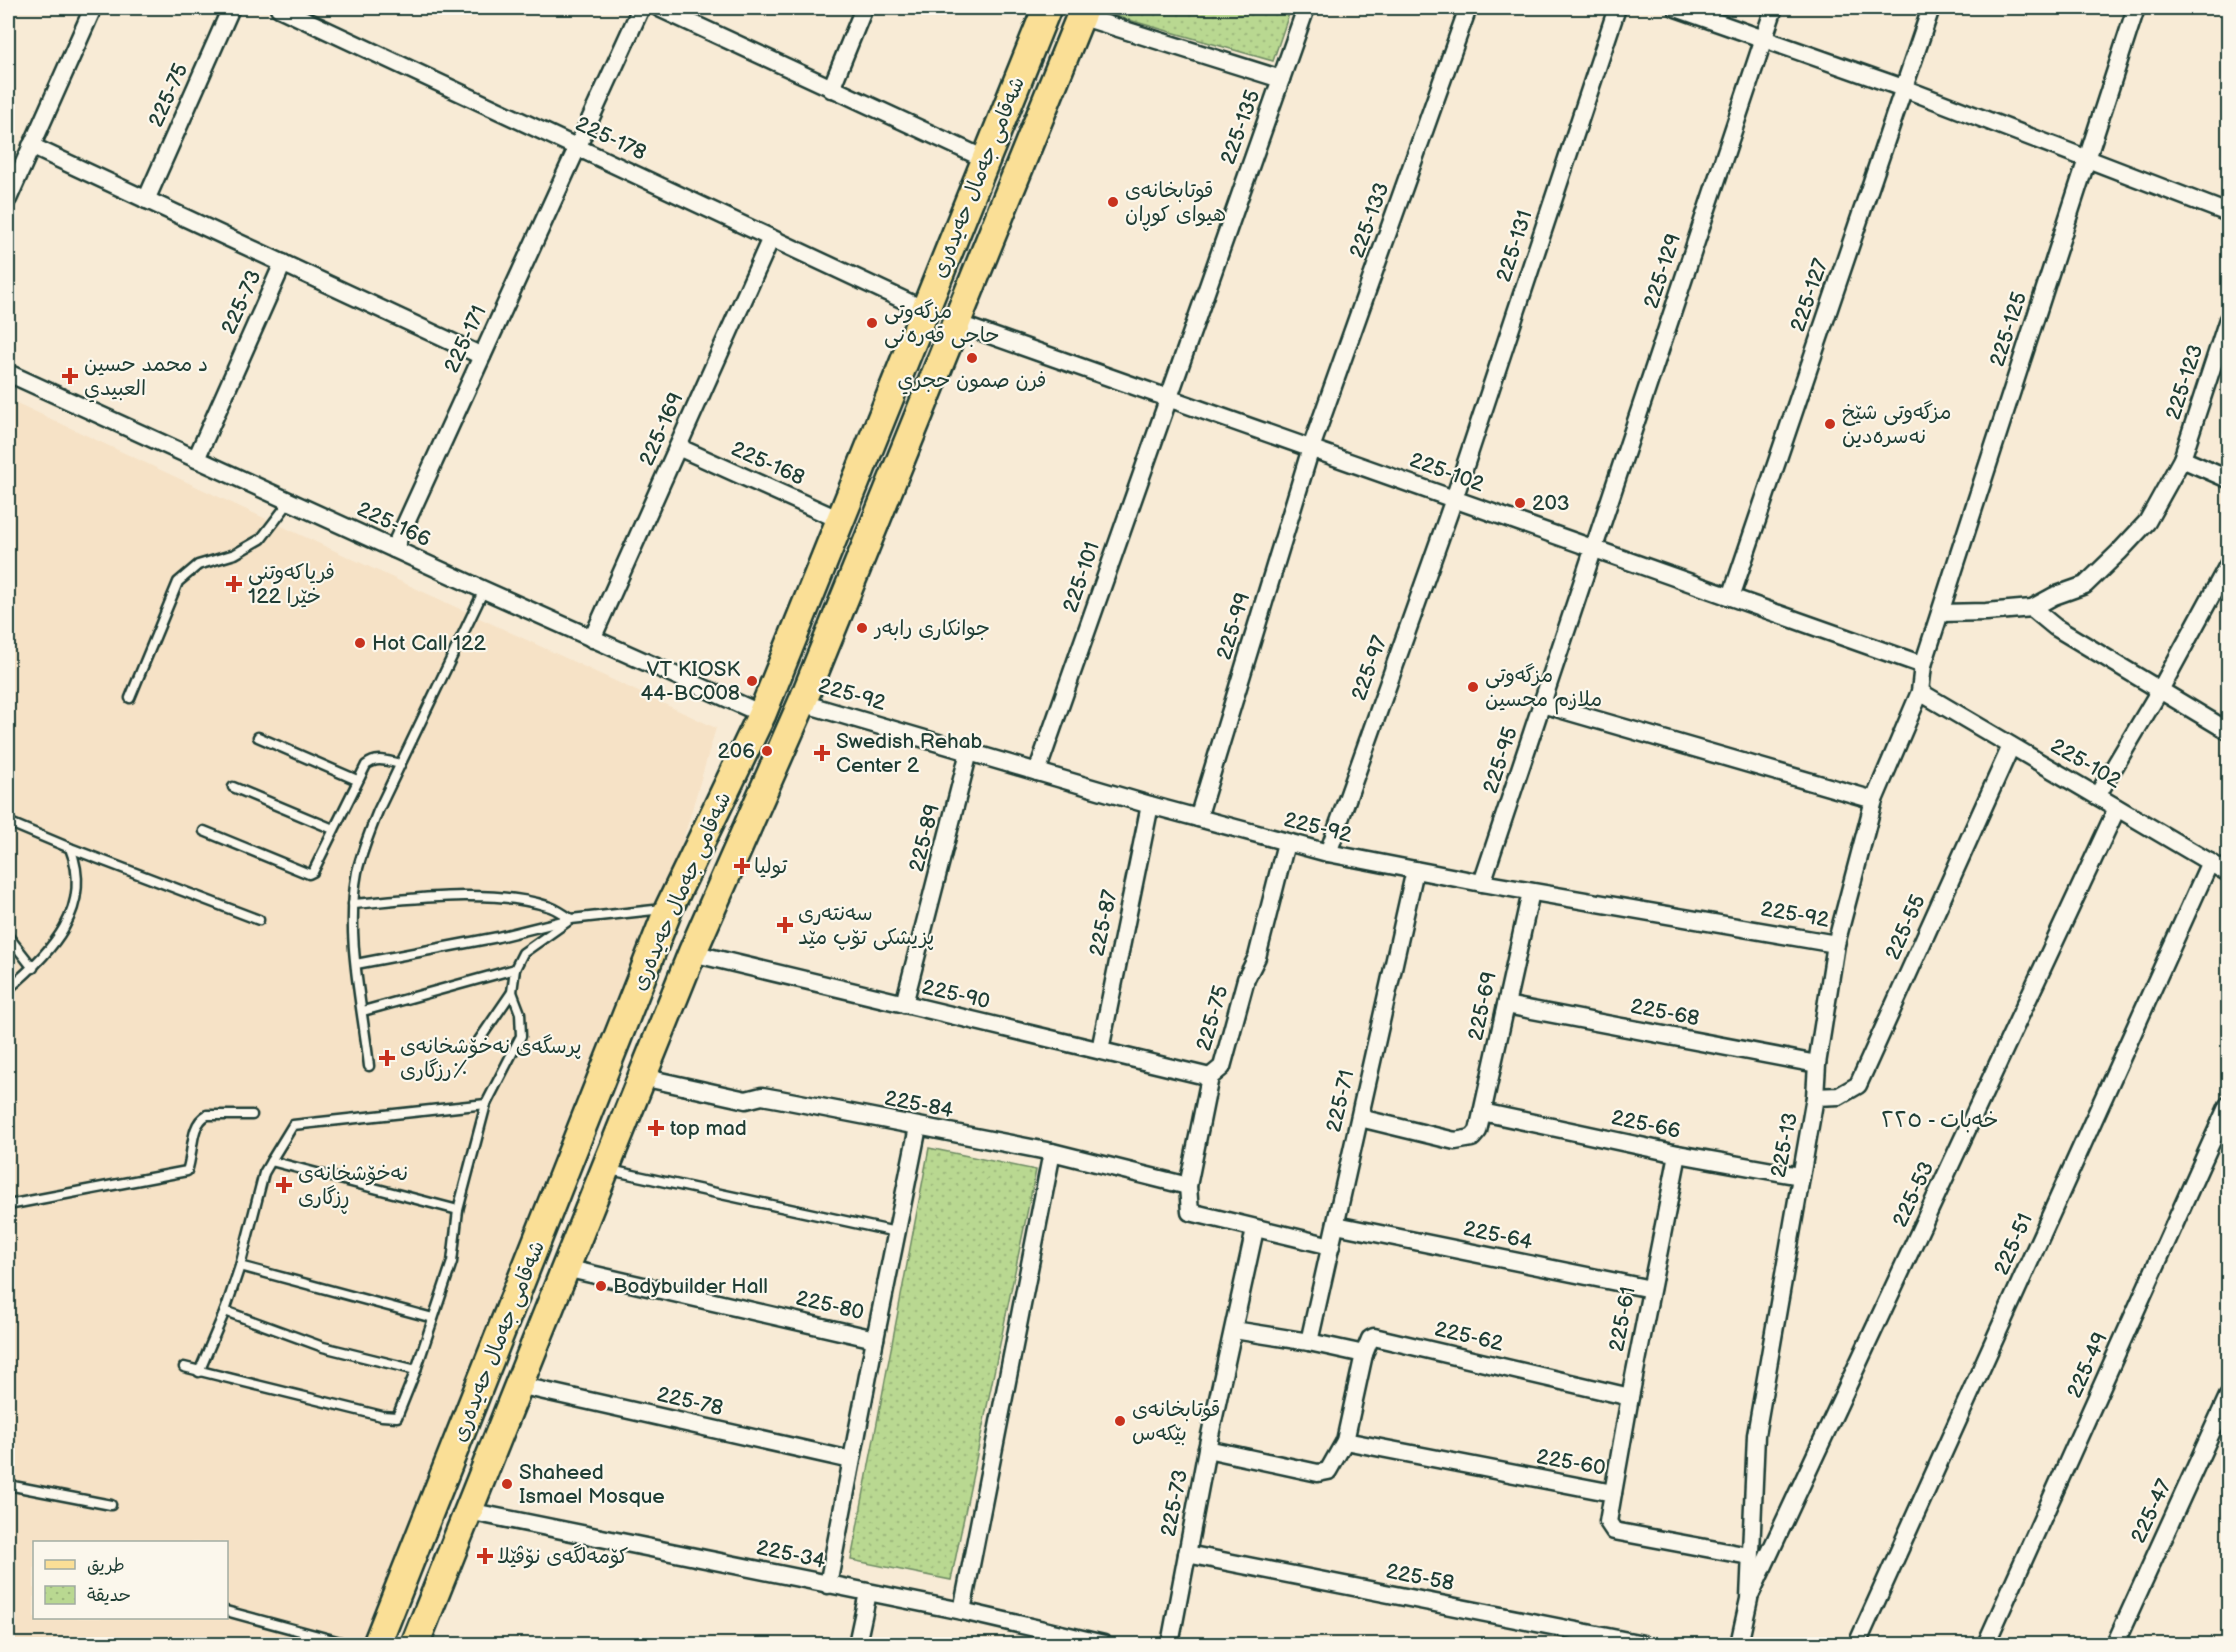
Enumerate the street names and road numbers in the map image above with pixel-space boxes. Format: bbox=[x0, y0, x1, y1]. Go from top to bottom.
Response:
street label: 225-75 bbox=[143, 60, 193, 131]
street label: شەقامی جەمال حەیدەری bbox=[927, 73, 1031, 282]
street label: 225-135 bbox=[1215, 86, 1265, 168]
street label: 225-178 bbox=[571, 111, 650, 166]
street label: 225-133 bbox=[1344, 179, 1395, 261]
street label: 225-131 bbox=[1491, 207, 1538, 285]
street label: 225-129 bbox=[1639, 231, 1686, 312]
street label: 225-127 bbox=[1785, 255, 1834, 335]
street label: 225-73 bbox=[216, 266, 267, 338]
street label: 225-125 bbox=[1985, 289, 2032, 370]
street label: 225-171 bbox=[439, 302, 492, 377]
street label: 225-123 bbox=[2161, 341, 2208, 423]
street label: 225-169 bbox=[634, 389, 689, 470]
street label: 225-168 bbox=[727, 436, 808, 491]
street label: 225-102 bbox=[1406, 447, 1488, 498]
street label: 225-166 bbox=[353, 497, 435, 552]
street label: 225-101 bbox=[1058, 539, 1105, 616]
street label: 225-99 bbox=[1211, 590, 1255, 663]
street label: 225-97 bbox=[1346, 632, 1393, 704]
street label: 225-92 bbox=[815, 673, 889, 716]
street label: 225-95 bbox=[1478, 724, 1523, 797]
street label: 225-102 bbox=[2046, 733, 2126, 794]
street label: شەقامی جەمال حەیدەری bbox=[626, 788, 737, 995]
street label: 225-89 bbox=[904, 802, 945, 875]
street label: 225-92 bbox=[1281, 807, 1355, 848]
street label: 225-87 bbox=[1084, 887, 1123, 959]
street label: 225-55 bbox=[1880, 891, 1931, 964]
street label: 225-92 bbox=[1759, 896, 1832, 933]
street label: 225-69 bbox=[1463, 970, 1502, 1043]
street label: 225-90 bbox=[919, 975, 992, 1014]
street label: 225-75 bbox=[1191, 983, 1234, 1054]
street label: 225-68 bbox=[1628, 994, 1701, 1031]
street label: 225-71 bbox=[1321, 1068, 1360, 1135]
street label: 225-84 bbox=[882, 1086, 956, 1123]
street label: 225-66 bbox=[1609, 1105, 1683, 1144]
street label: 225-13 bbox=[1766, 1111, 1803, 1180]
street label: 225-53 bbox=[1887, 1157, 1939, 1231]
street label: 225-51 bbox=[1989, 1210, 2038, 1279]
street label: 225-64 bbox=[1461, 1216, 1535, 1255]
street label: شەقامی جەمال حەیدەری bbox=[447, 1237, 551, 1446]
street label: 225-61 bbox=[1604, 1285, 1641, 1354]
street label: 225-80 bbox=[793, 1286, 866, 1325]
street label: 225-62 bbox=[1432, 1316, 1506, 1357]
street label: 225-49 bbox=[2062, 1328, 2113, 1402]
street label: 225-78 bbox=[654, 1382, 725, 1421]
street label: 225-60 bbox=[1534, 1444, 1607, 1481]
street label: 225-73 bbox=[1156, 1467, 1193, 1539]
street label: 225-47 bbox=[2126, 1475, 2177, 1547]
street label: 225-34 bbox=[754, 1535, 828, 1574]
street label: 225-58 bbox=[1384, 1559, 1456, 1596]

